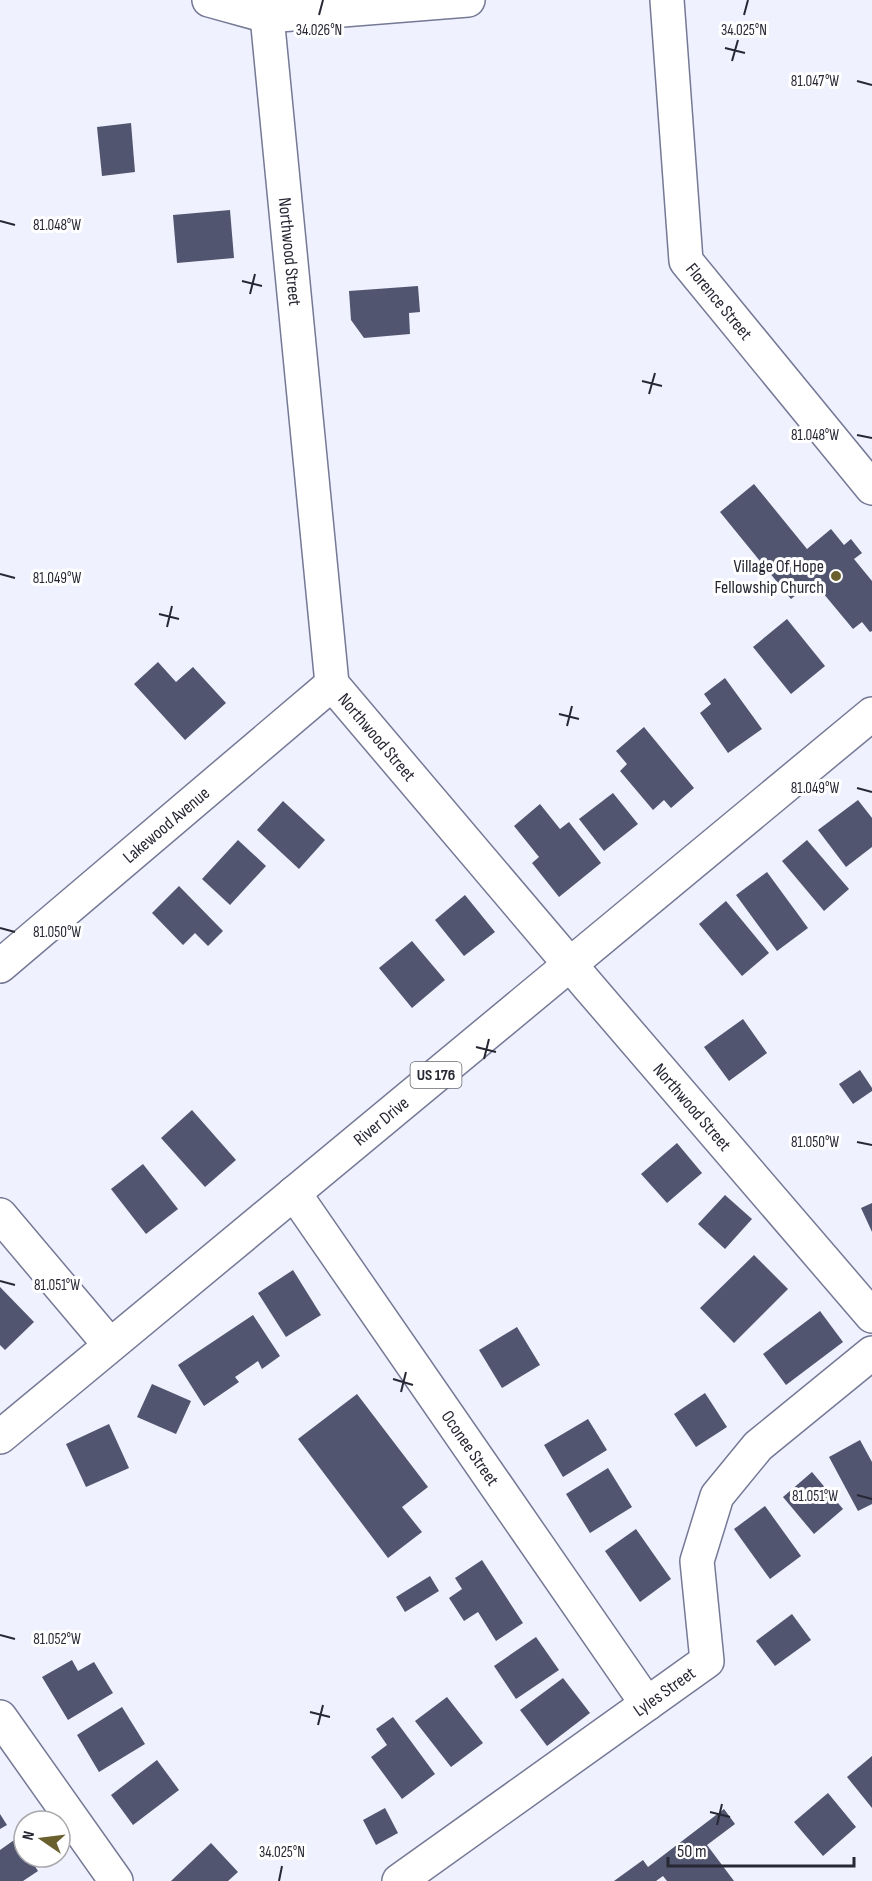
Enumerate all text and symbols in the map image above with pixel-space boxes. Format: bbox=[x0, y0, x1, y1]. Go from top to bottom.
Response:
text: 34.026°N bbox=[296, 21, 342, 40]
text: 34.025°N bbox=[721, 21, 767, 40]
text: 81.047°W bbox=[791, 72, 839, 91]
street label: Northwood Street bbox=[274, 197, 306, 307]
text: 81.048°W bbox=[33, 216, 81, 235]
street label: Florence Street bbox=[682, 259, 757, 344]
text: 81.048°W bbox=[791, 426, 839, 445]
place label: Village Of Hope Fellowship Church bbox=[714, 556, 824, 598]
text: 81.049°W bbox=[33, 569, 81, 588]
marker: Village Of Hope Fellowship Church bbox=[829, 569, 843, 583]
street label: Northwood Street bbox=[334, 689, 421, 786]
text: 81.049°W bbox=[791, 779, 839, 798]
street label: Lakewood Avenue bbox=[119, 782, 214, 867]
text: 81.050°W bbox=[33, 923, 81, 942]
street label: Northwood Street bbox=[649, 1059, 736, 1155]
road number: US 176 bbox=[410, 1062, 462, 1088]
street label: River Drive bbox=[349, 1092, 413, 1150]
text: 81.050°W bbox=[791, 1133, 839, 1152]
text: 81.051°W bbox=[34, 1276, 80, 1295]
street label: Oconee Street bbox=[437, 1406, 504, 1490]
text: 81.051°W bbox=[792, 1487, 838, 1506]
text: 81.052°W bbox=[33, 1630, 81, 1649]
street label: Lyles Street bbox=[629, 1662, 700, 1721]
north arrow bbox=[12, 1809, 72, 1869]
text: N bbox=[19, 1829, 39, 1842]
scale bar bbox=[668, 1830, 854, 1868]
text: 50 m bbox=[677, 1841, 707, 1862]
text: 34.025°N bbox=[259, 1843, 305, 1862]

